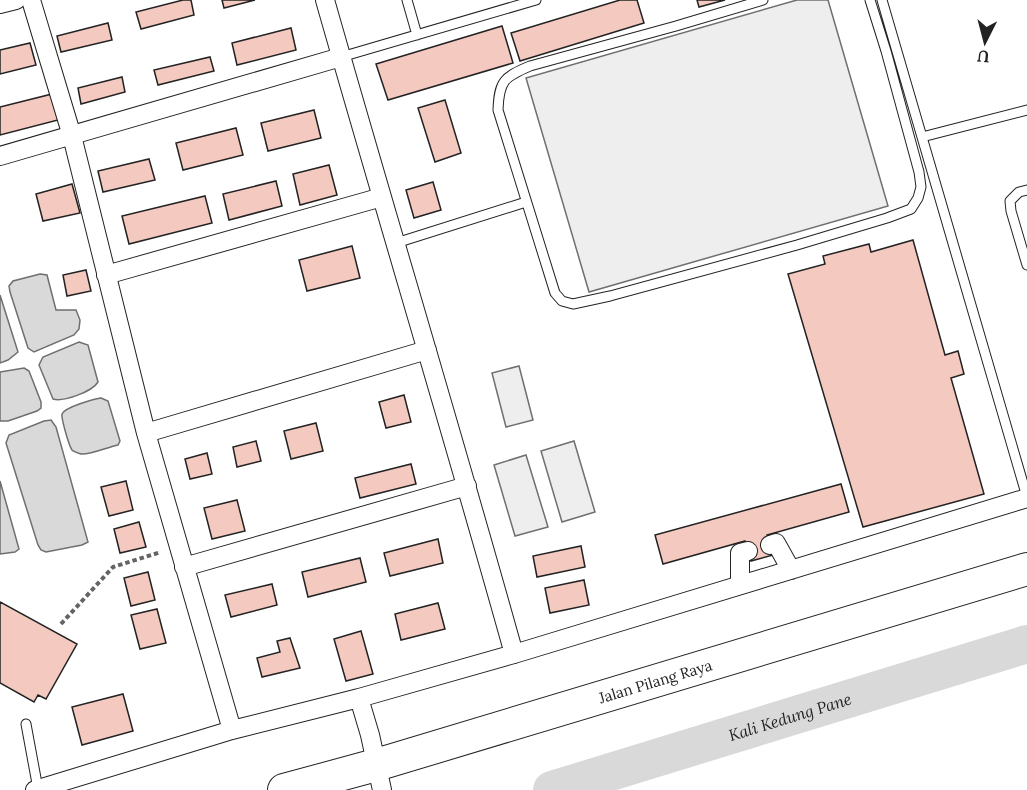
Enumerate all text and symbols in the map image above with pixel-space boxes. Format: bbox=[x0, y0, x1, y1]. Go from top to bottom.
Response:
north arrow bbox=[955, 12, 1015, 72]
text: U bbox=[976, 46, 991, 67]
street label: Jalan Pilang Raya bbox=[595, 655, 714, 707]
water label: Kali Kedung Pane bbox=[726, 688, 854, 745]

